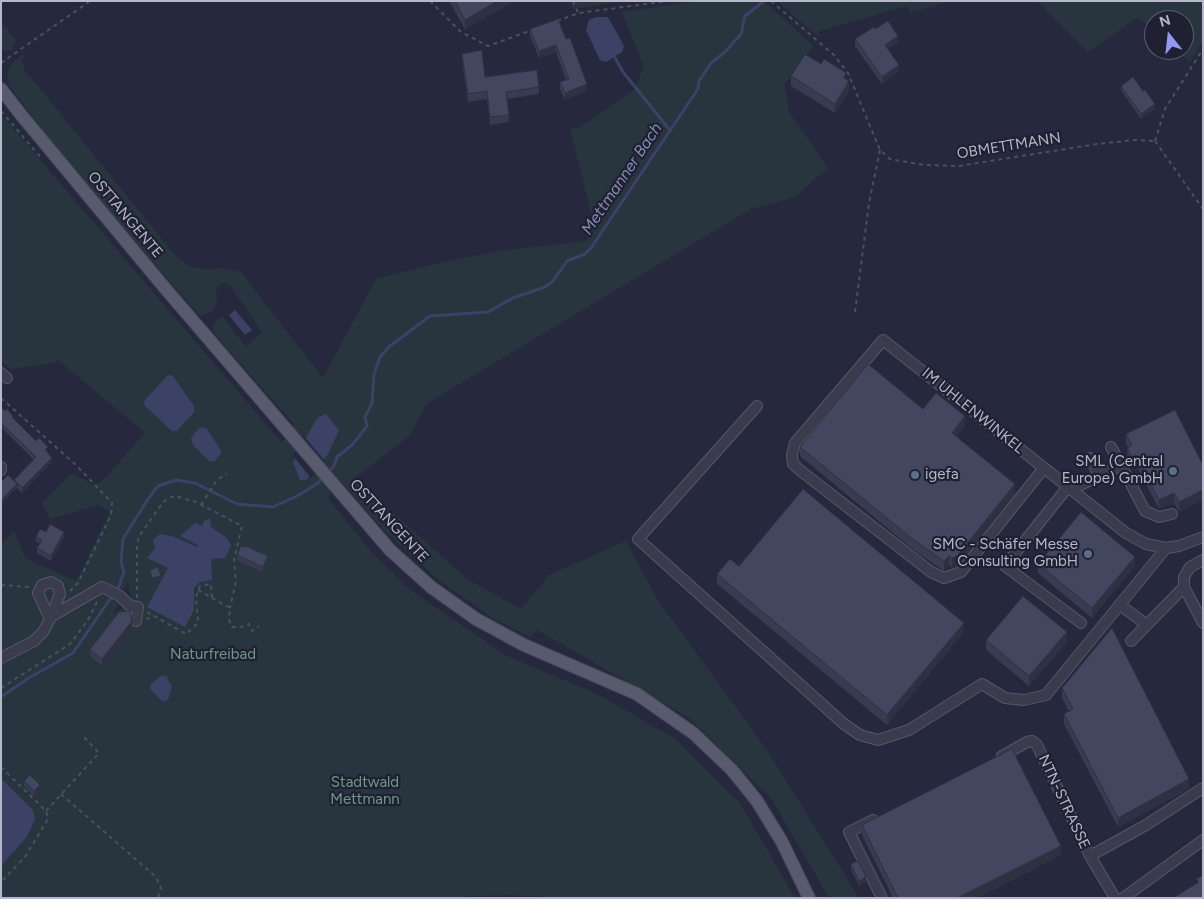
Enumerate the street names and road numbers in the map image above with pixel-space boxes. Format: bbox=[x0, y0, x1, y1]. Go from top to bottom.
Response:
street label: OBMETTMANN bbox=[956, 129, 1062, 163]
street label: OSTTANGENTE bbox=[84, 168, 166, 262]
street label: IM UHLENWINKEL bbox=[918, 364, 1028, 458]
street label: OSTTANGENTE bbox=[346, 476, 432, 566]
street label: NTN-STRASSE bbox=[1034, 752, 1094, 852]

